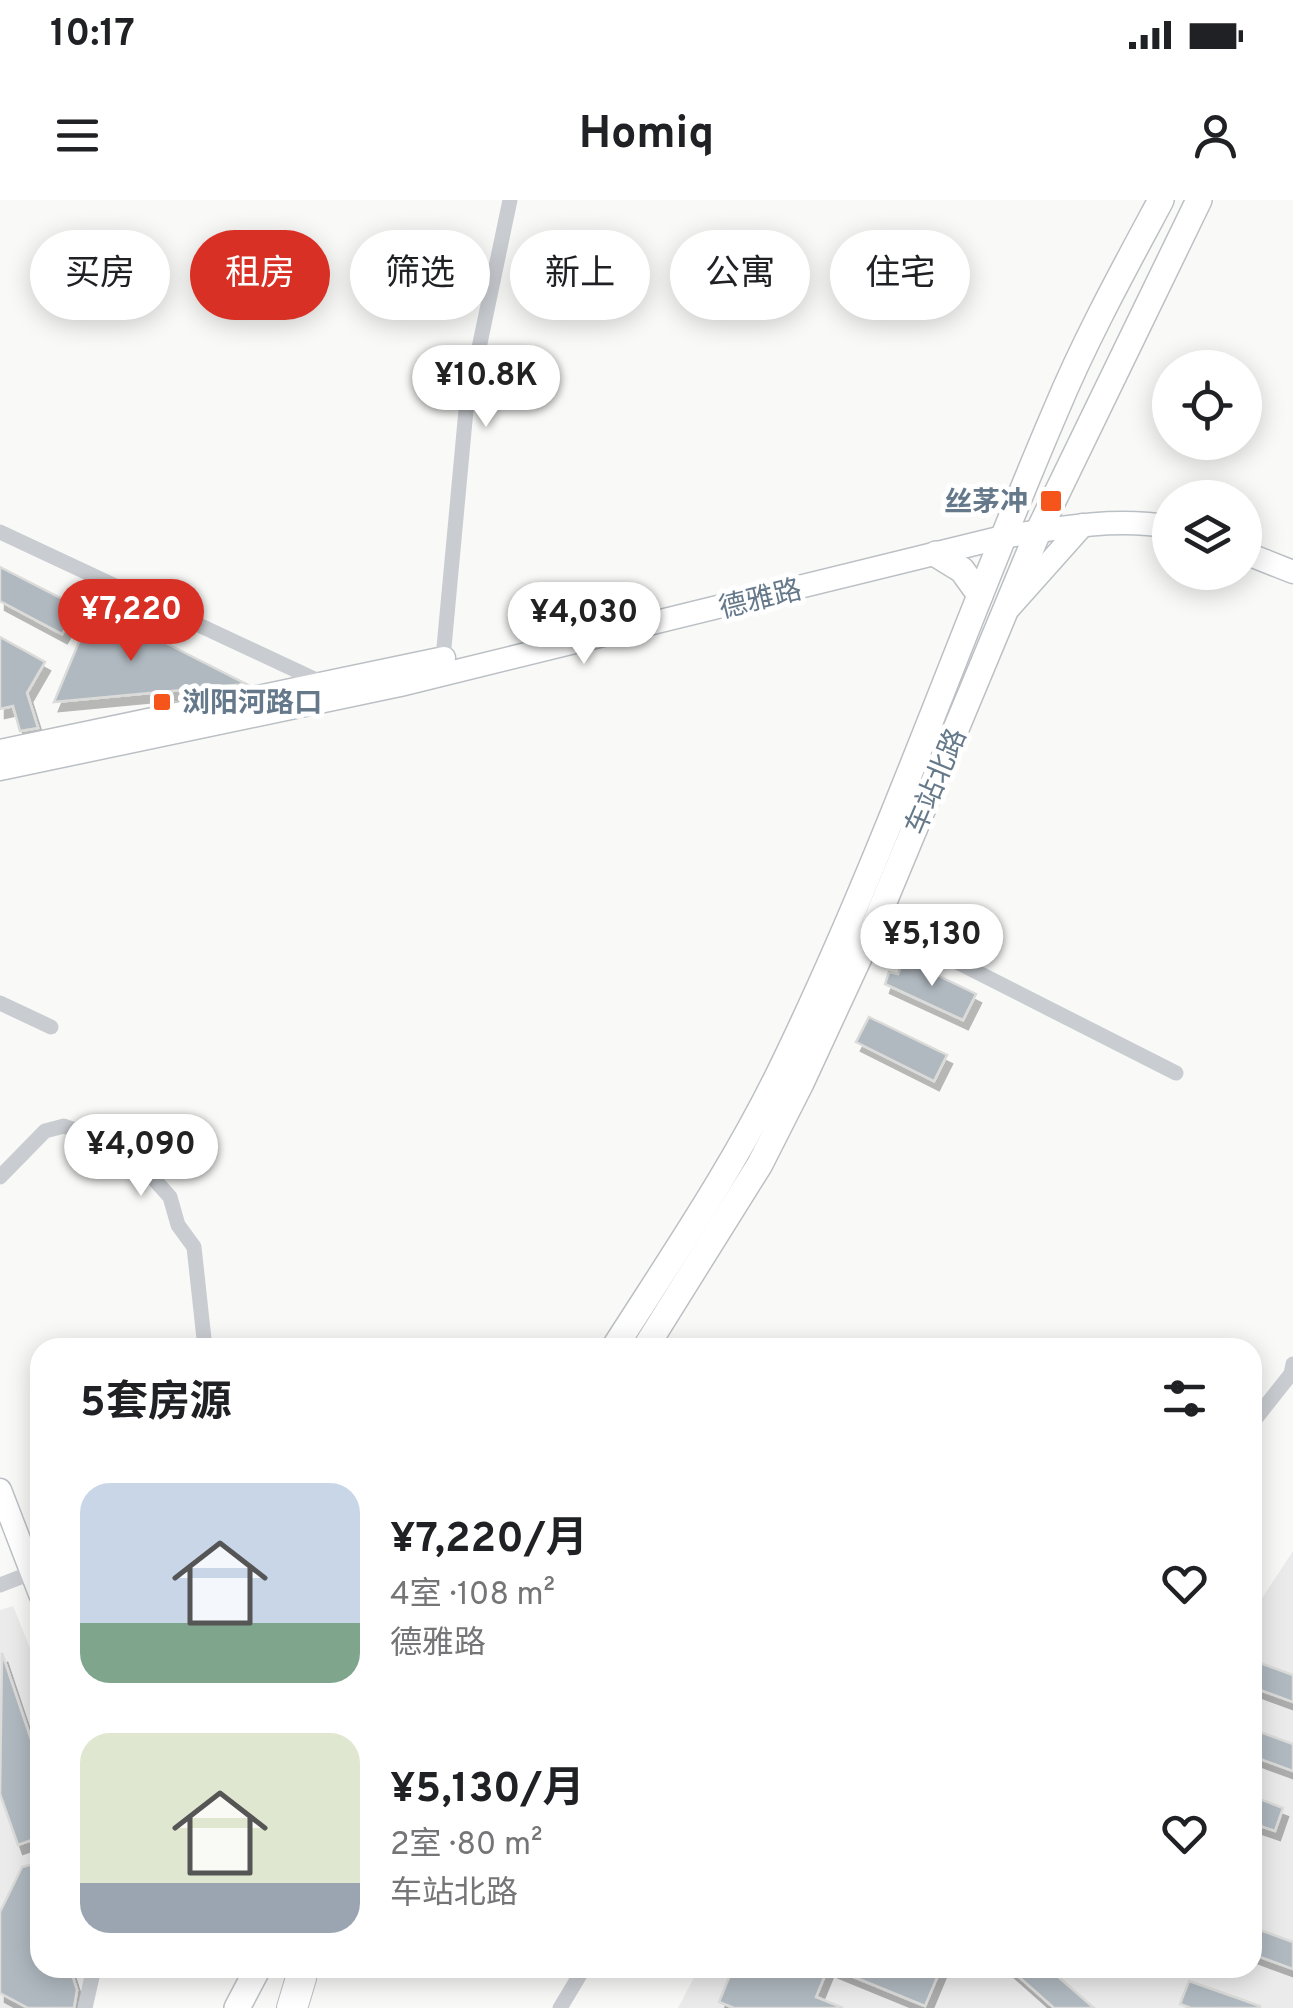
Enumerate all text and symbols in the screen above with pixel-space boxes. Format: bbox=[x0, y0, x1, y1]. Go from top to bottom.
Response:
text: 10:17 bbox=[50, 11, 135, 60]
text: Homiq bbox=[579, 107, 714, 164]
icon: menu bbox=[50, 108, 105, 163]
icon: person bbox=[1188, 108, 1243, 163]
chip: 买房 bbox=[30, 230, 170, 320]
chip: 租房 bbox=[190, 230, 330, 320]
chip: 筛选 bbox=[350, 230, 490, 320]
chip: 新上 bbox=[510, 230, 650, 320]
chip: 公寓 bbox=[670, 230, 810, 320]
chip: 住宅 bbox=[830, 230, 970, 320]
pin: ¥10.8K bbox=[405, 345, 567, 430]
map controls bbox=[1152, 350, 1262, 590]
button: locate bbox=[1152, 350, 1262, 460]
text: ¥10.8K bbox=[434, 357, 538, 397]
button: layers bbox=[1152, 480, 1262, 590]
place label: 丝茅冲 bbox=[944, 486, 1028, 522]
marker: 丝茅冲 bbox=[1038, 488, 1064, 514]
street label: 德雅路 bbox=[716, 573, 806, 629]
pin: ¥7,220 bbox=[50, 579, 212, 664]
pin: ¥4,030 bbox=[503, 582, 665, 667]
text: ¥7,220 bbox=[80, 591, 182, 631]
text: ¥4,030 bbox=[530, 594, 638, 634]
place label: 浏阳河路口 bbox=[182, 687, 322, 723]
marker: 浏阳河路口 bbox=[151, 691, 173, 713]
street label: 车站北路 bbox=[899, 724, 976, 841]
pin: ¥5,130 bbox=[851, 904, 1013, 989]
text: ¥5,130 bbox=[882, 916, 982, 956]
pin: ¥4,090 bbox=[60, 1114, 222, 1199]
text: ¥4,090 bbox=[86, 1126, 196, 1166]
icon: filters bbox=[1157, 1371, 1212, 1426]
text: 5套房源 bbox=[80, 1378, 232, 1431]
text: ¥7,220/月 bbox=[390, 1514, 588, 1567]
icon: home bbox=[160, 1523, 280, 1643]
icon: heart bbox=[1157, 1556, 1212, 1611]
text: 4室 · 108 m² bbox=[390, 1576, 555, 1616]
text: 德雅路 bbox=[390, 1625, 486, 1665]
text: ¥5,130/月 bbox=[390, 1764, 585, 1817]
icon: home bbox=[160, 1773, 280, 1893]
icon: heart bbox=[1157, 1806, 1212, 1861]
text: 2室 · 80 m² bbox=[390, 1826, 543, 1866]
text: 车站北路 bbox=[390, 1875, 518, 1915]

